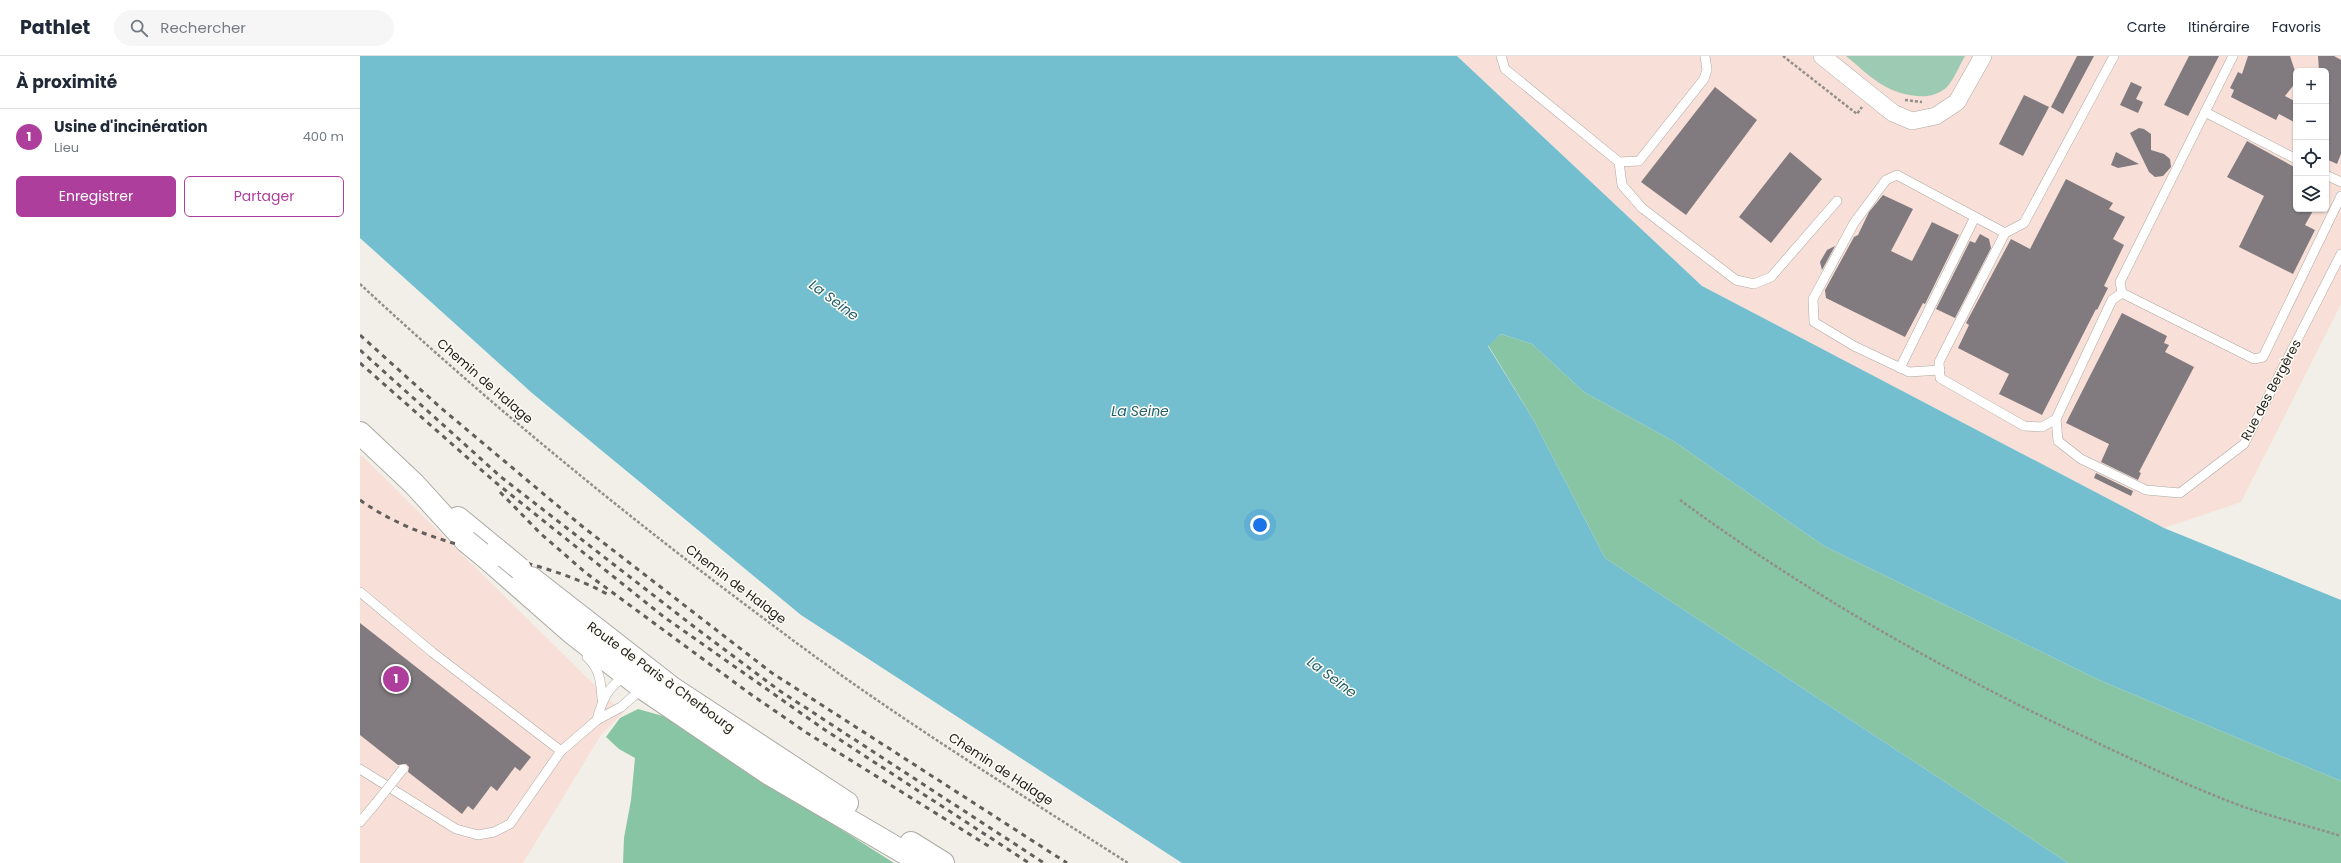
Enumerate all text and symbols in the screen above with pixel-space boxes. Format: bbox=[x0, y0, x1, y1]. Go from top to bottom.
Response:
search box bbox=[114, 10, 394, 46]
text: Pathlet bbox=[20, 14, 90, 41]
icon: search bbox=[128, 17, 150, 39]
text: Rechercher bbox=[160, 17, 246, 38]
text: Carte bbox=[2127, 17, 2166, 37]
text: Itinéraire bbox=[2188, 17, 2250, 37]
text: Favoris bbox=[2272, 17, 2321, 37]
map controls bbox=[2293, 68, 2329, 212]
button: + bbox=[2293, 68, 2329, 104]
text: À proximité bbox=[16, 70, 117, 94]
button: − bbox=[2293, 104, 2329, 140]
text: Usine d'incinération bbox=[54, 116, 208, 137]
text: 1 bbox=[27, 127, 31, 146]
text: 400 m bbox=[303, 127, 344, 146]
text: Lieu bbox=[54, 138, 79, 157]
button: locate bbox=[2293, 140, 2329, 176]
button: Enregistrer bbox=[16, 176, 176, 217]
button: Partager bbox=[184, 176, 344, 217]
button: layers bbox=[2293, 176, 2329, 212]
water label: La Seine bbox=[805, 275, 863, 326]
street label: Chemin de Halage bbox=[433, 334, 537, 428]
street label: Rue des Bergères bbox=[2236, 336, 2306, 444]
water label: La Seine bbox=[1111, 401, 1169, 421]
your location bbox=[1250, 515, 1270, 535]
street label: Chemin de Halage bbox=[682, 540, 790, 628]
street label: Route de Paris à Cherbourg bbox=[583, 617, 739, 737]
water label: La Seine bbox=[1303, 652, 1361, 703]
pin: 1 bbox=[383, 664, 409, 694]
street label: Chemin de Halage bbox=[945, 728, 1057, 810]

